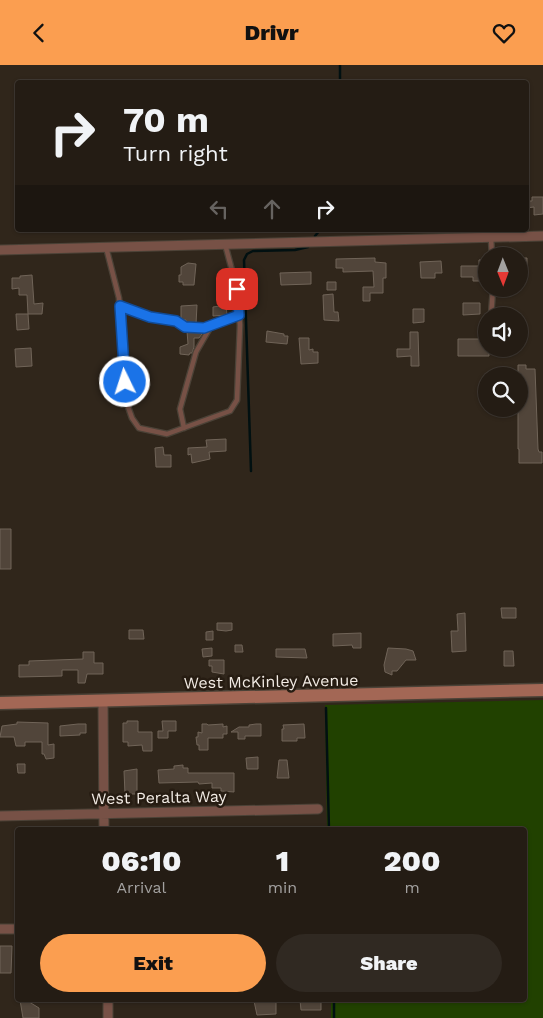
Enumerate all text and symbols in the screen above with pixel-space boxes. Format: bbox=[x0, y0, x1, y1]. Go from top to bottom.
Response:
icon: back bbox=[25, 19, 53, 47]
icon: heart bbox=[490, 19, 518, 47]
text: Drivr bbox=[244, 20, 299, 45]
text: 70 m bbox=[123, 99, 209, 141]
icon: right bbox=[40, 100, 105, 165]
text: Turn right bbox=[123, 141, 228, 166]
icon: left bbox=[205, 195, 233, 223]
icon: ahead bbox=[258, 195, 286, 223]
icon: right bbox=[311, 195, 339, 223]
north arrow bbox=[478, 247, 528, 297]
map controls bbox=[478, 247, 528, 417]
pin bbox=[216, 268, 258, 310]
icon: arrive bbox=[223, 275, 251, 303]
button: sound bbox=[478, 307, 528, 357]
position arrow bbox=[98, 355, 150, 407]
button: search bbox=[478, 367, 528, 417]
street label: West McKinley Avenue bbox=[183, 670, 359, 693]
street label: West Peralta Way bbox=[91, 787, 228, 808]
text: 06:10 bbox=[101, 843, 181, 878]
text: 1 bbox=[276, 843, 289, 878]
text: 200 bbox=[384, 843, 441, 878]
text: Arrival bbox=[116, 878, 166, 897]
text: min bbox=[268, 878, 297, 897]
text: m bbox=[404, 878, 420, 897]
button: Exit bbox=[40, 934, 266, 992]
button: Share bbox=[276, 934, 502, 992]

